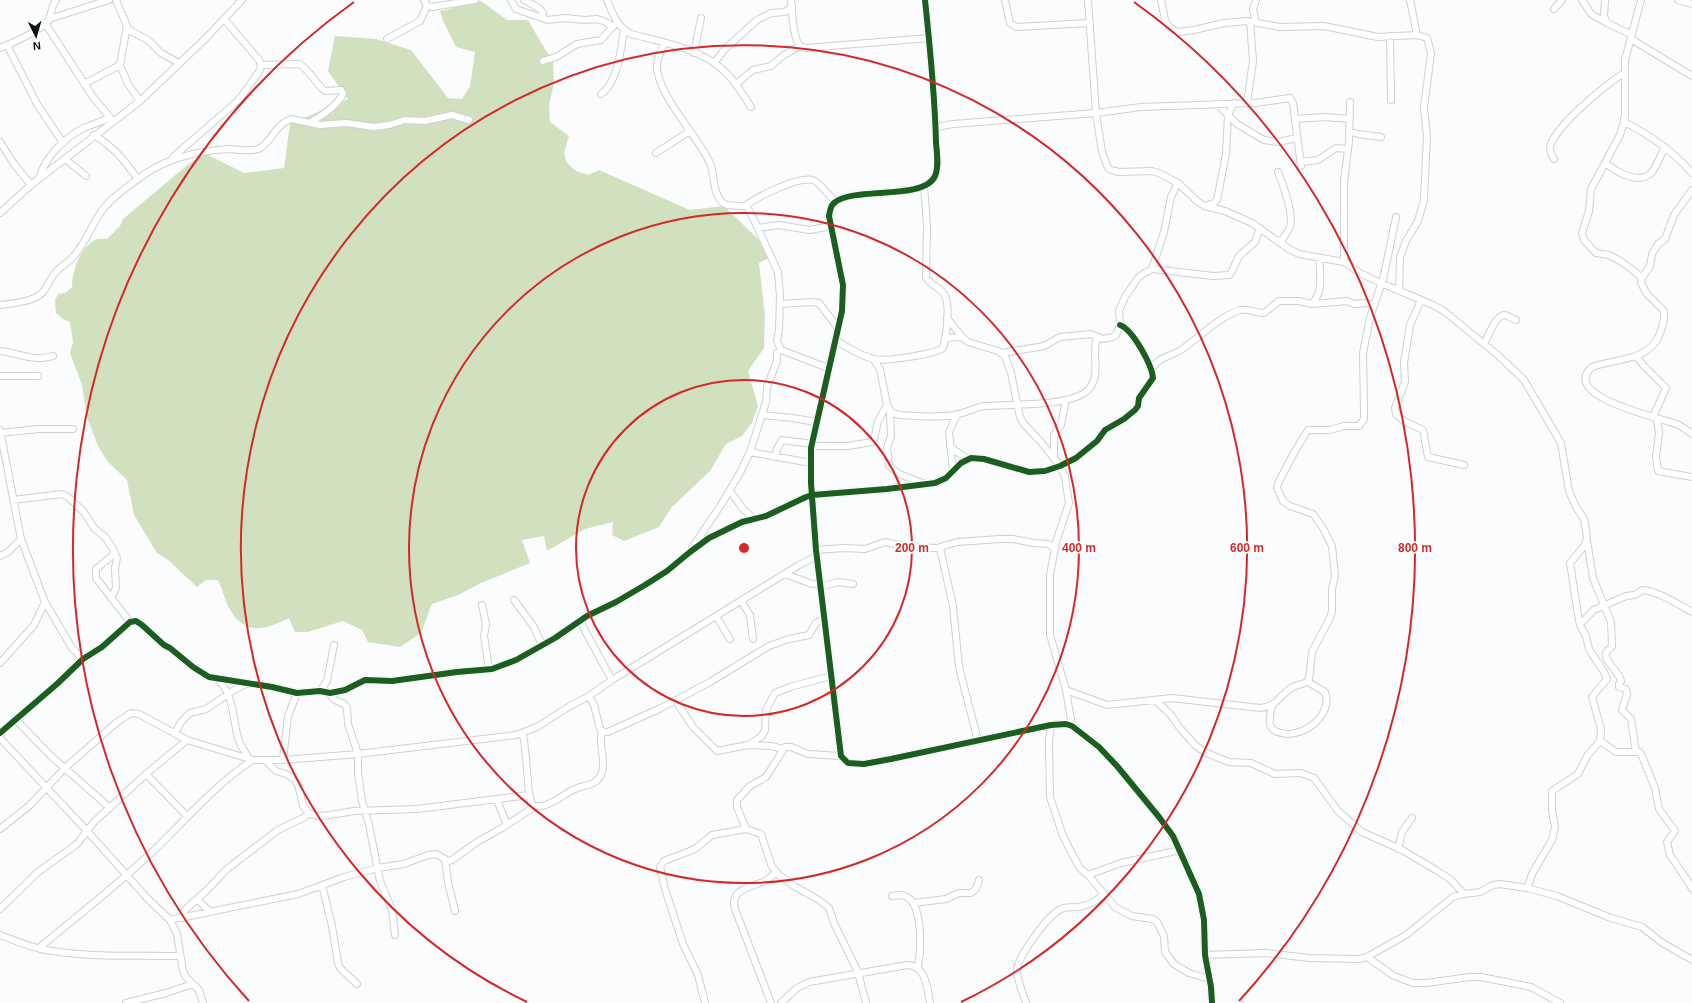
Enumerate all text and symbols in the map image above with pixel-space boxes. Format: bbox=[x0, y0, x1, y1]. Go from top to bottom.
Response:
north arrow bbox=[16, 16, 56, 56]
text: N bbox=[32, 40, 41, 52]
centre of rings bbox=[737, 541, 751, 555]
text: 200 m bbox=[895, 541, 929, 555]
text: 400 m bbox=[1062, 541, 1096, 555]
text: 600 m bbox=[1230, 541, 1264, 555]
text: 800 m bbox=[1398, 541, 1432, 555]

